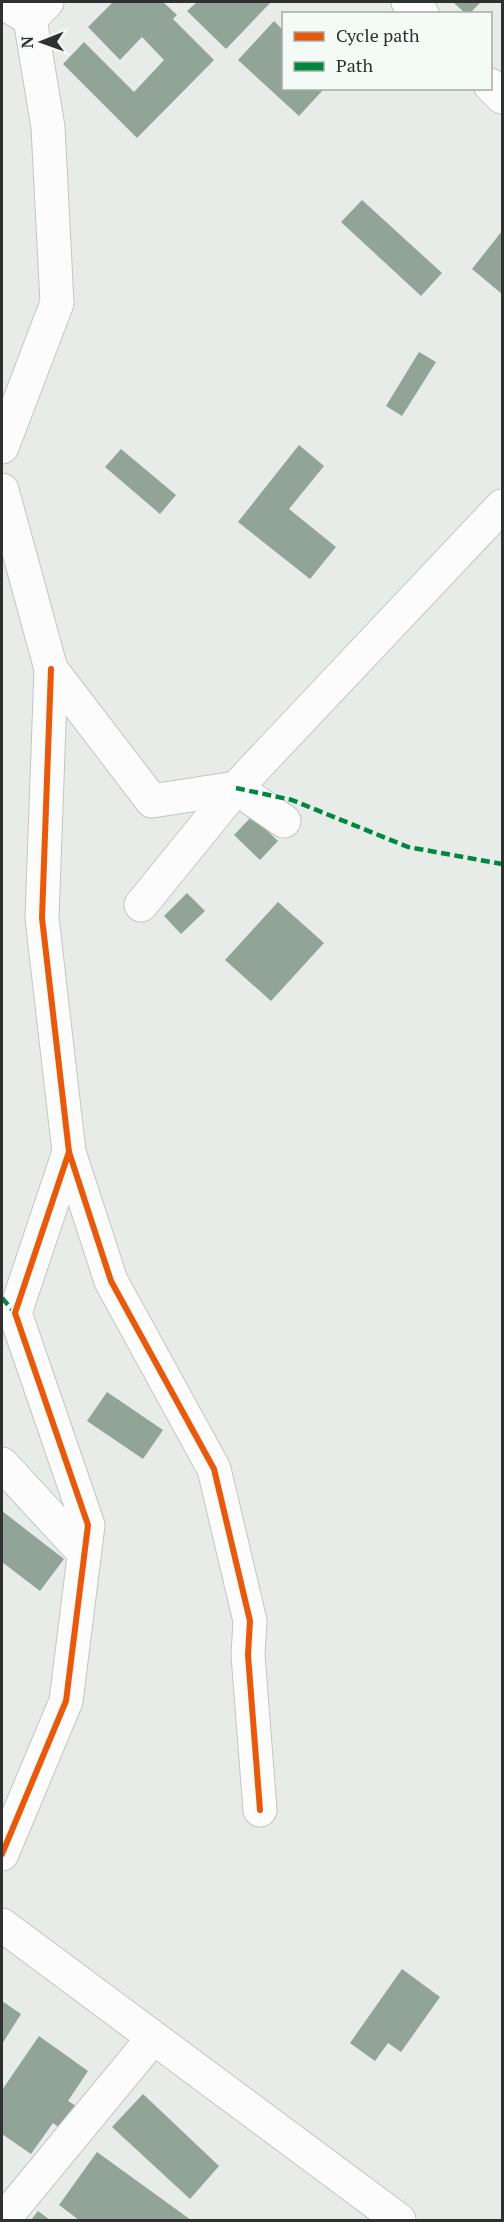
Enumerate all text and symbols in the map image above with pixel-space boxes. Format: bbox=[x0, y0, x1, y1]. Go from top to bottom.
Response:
north arrow bbox=[12, 12, 72, 72]
legend bbox=[282, 12, 492, 90]
text: Cycle path bbox=[336, 23, 420, 47]
text: N bbox=[16, 36, 38, 49]
text: Path bbox=[336, 53, 373, 77]

